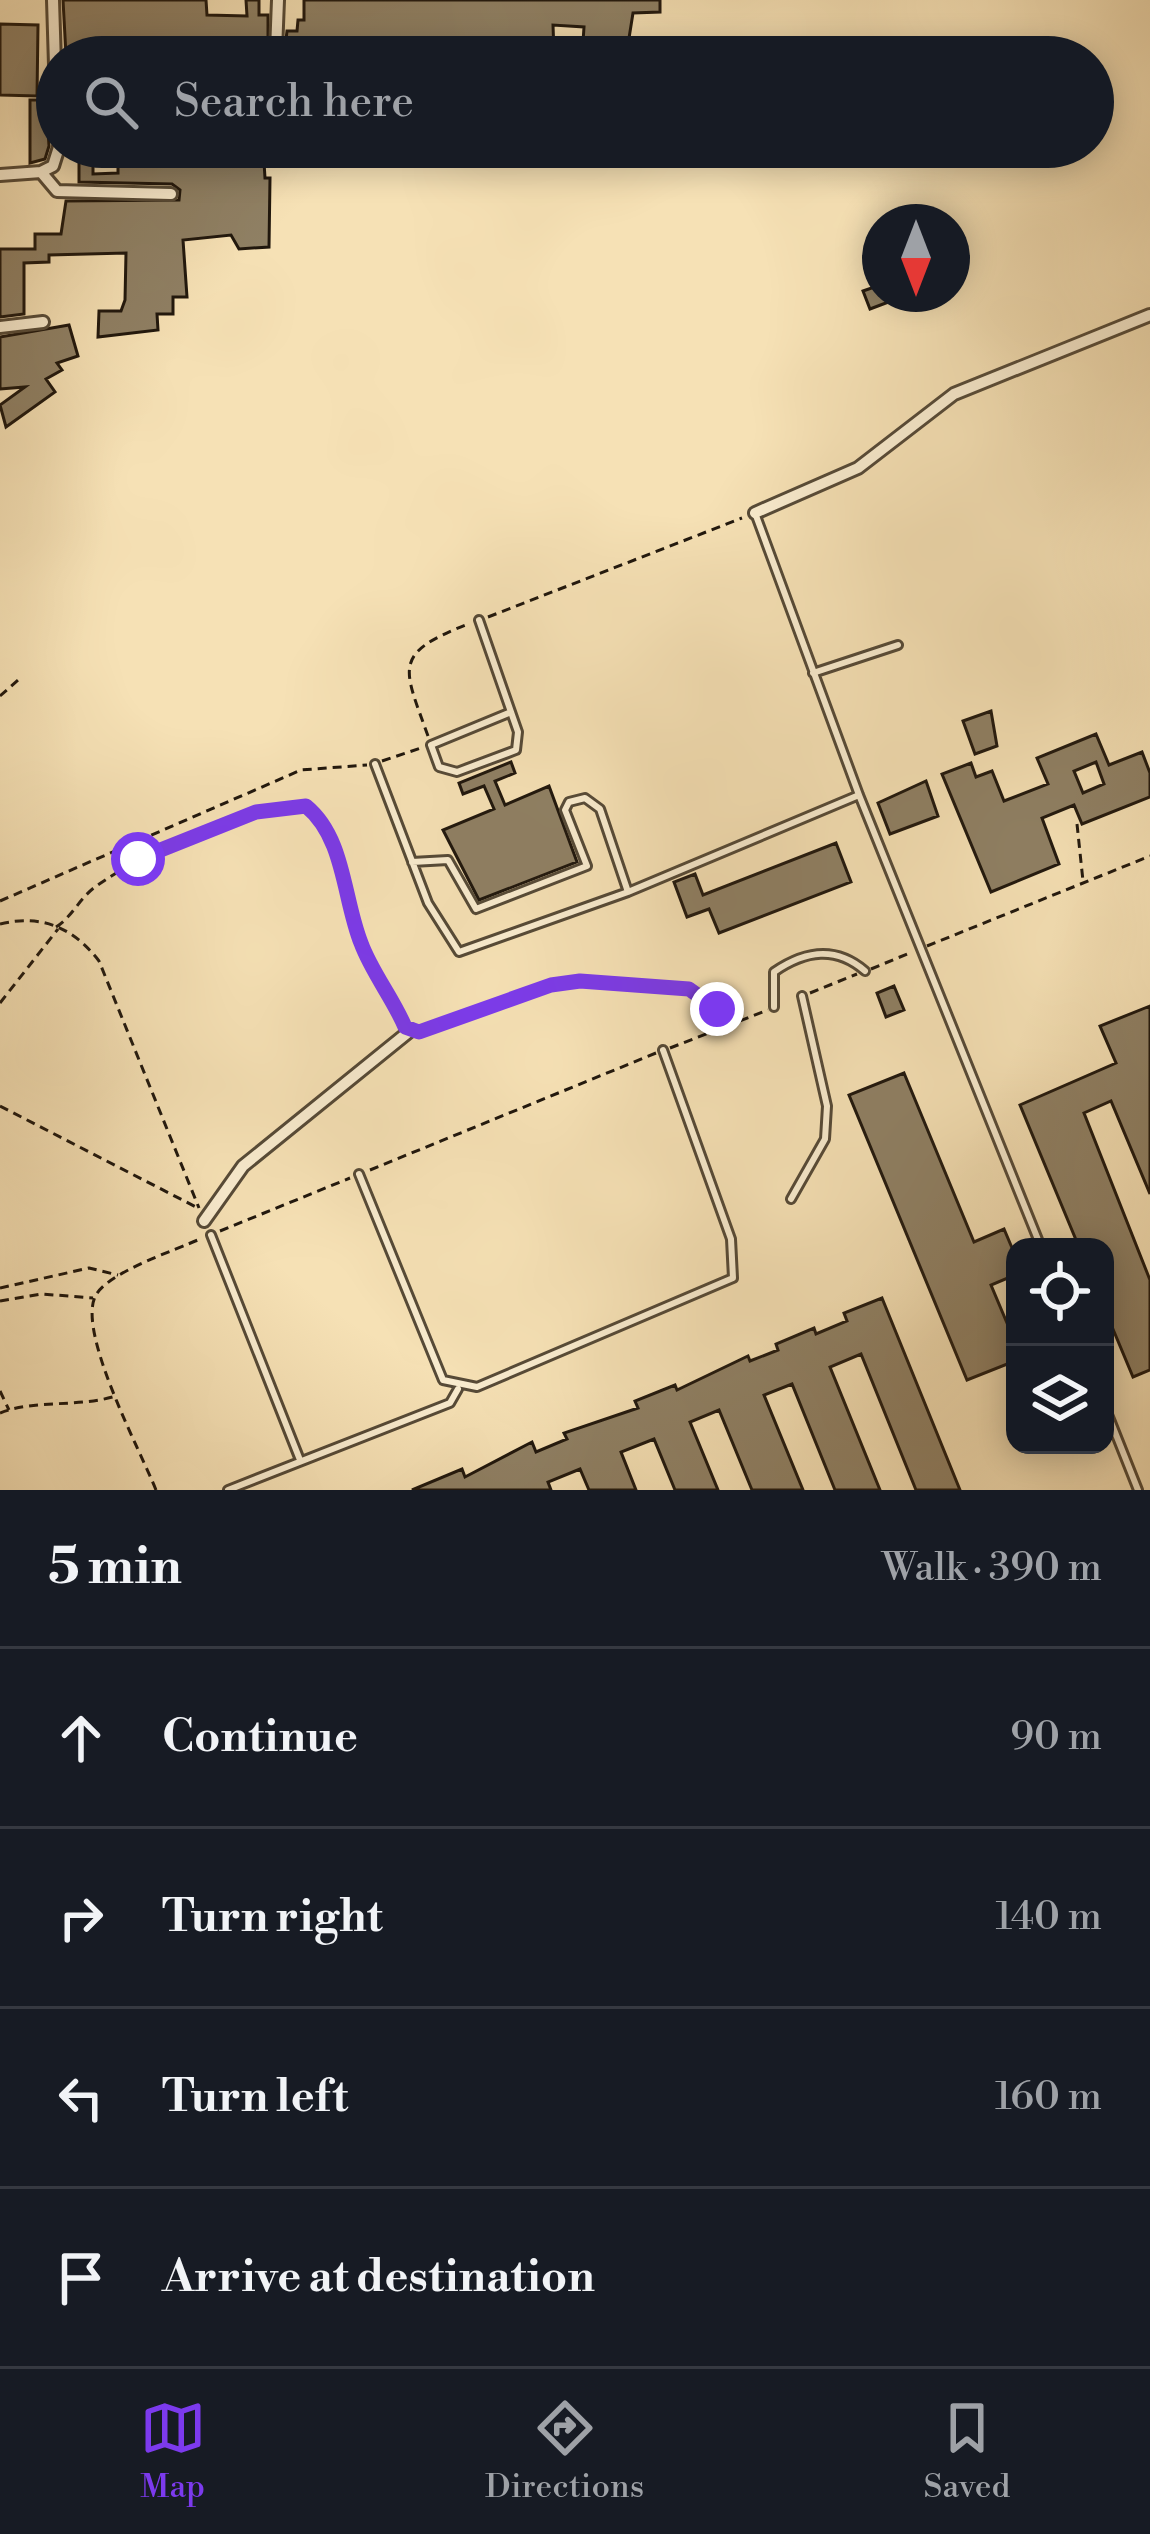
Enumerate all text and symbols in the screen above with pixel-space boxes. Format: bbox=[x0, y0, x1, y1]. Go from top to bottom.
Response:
search box bbox=[36, 36, 1114, 168]
icon: search bbox=[78, 69, 144, 135]
text: Search here bbox=[174, 74, 414, 131]
north arrow bbox=[862, 204, 970, 312]
route start bbox=[111, 832, 165, 886]
route end bbox=[690, 982, 744, 1036]
map controls bbox=[1006, 1238, 1114, 1454]
button: locate bbox=[1006, 1238, 1114, 1346]
button: layers bbox=[1006, 1346, 1114, 1454]
text: 5 min bbox=[48, 1536, 182, 1600]
text: Walk · 390 m bbox=[882, 1544, 1102, 1593]
icon: ahead bbox=[48, 1705, 114, 1771]
text: Continue bbox=[162, 1709, 358, 1766]
text: 90 m bbox=[1010, 1713, 1102, 1762]
icon: right bbox=[48, 1885, 114, 1951]
text: Turn right bbox=[162, 1889, 383, 1946]
text: 140 m bbox=[995, 1893, 1102, 1942]
icon: left bbox=[48, 2065, 114, 2131]
text: Turn left bbox=[162, 2069, 348, 2126]
text: 160 m bbox=[995, 2073, 1102, 2122]
icon: arrive bbox=[48, 2245, 114, 2311]
text: Arrive at destination bbox=[162, 2249, 595, 2306]
tab: Map bbox=[140, 2395, 206, 2508]
tab: Directions bbox=[485, 2395, 644, 2508]
tab: Saved bbox=[924, 2395, 1010, 2508]

